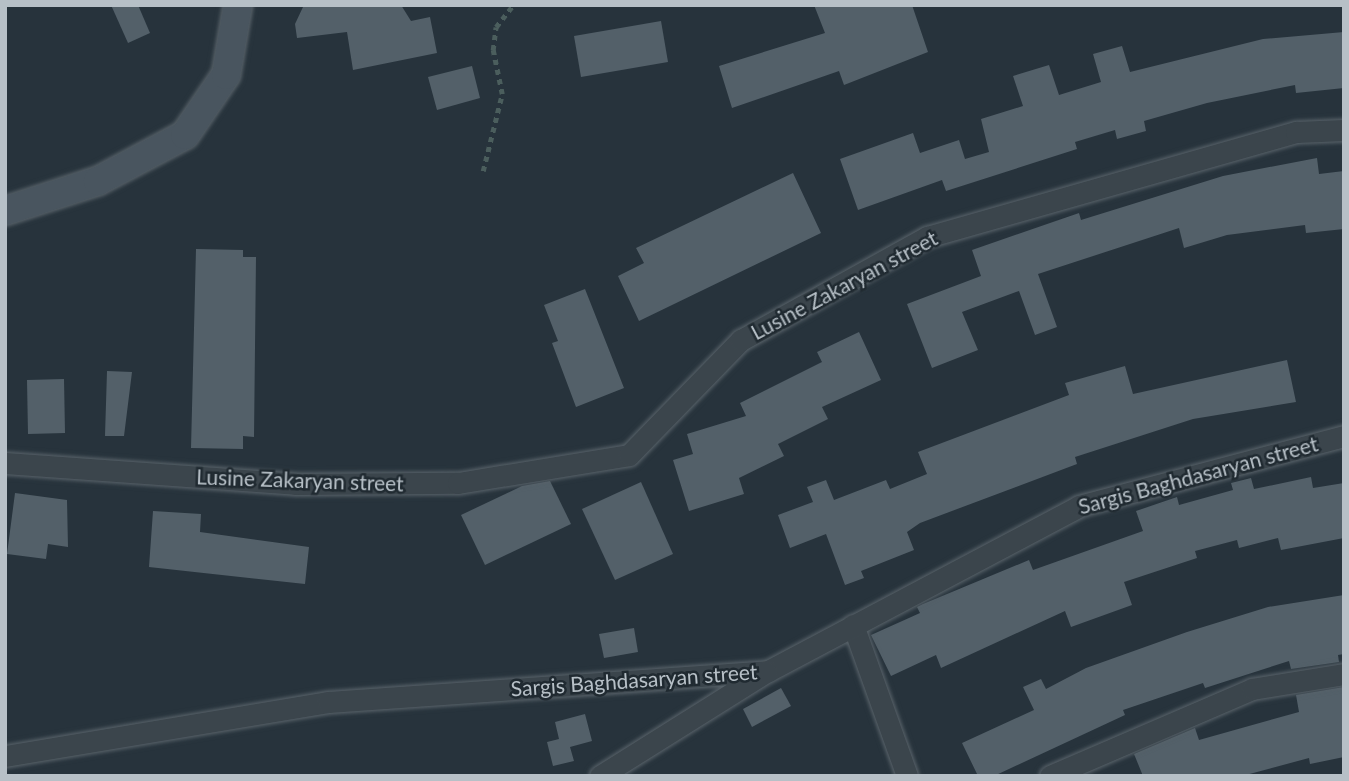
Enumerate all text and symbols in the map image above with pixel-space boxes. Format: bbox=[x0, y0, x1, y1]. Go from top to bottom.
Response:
street label: Lusine Zakaryan street bbox=[746, 225, 942, 345]
street label: Sargis Baghdasaryan street bbox=[1075, 431, 1321, 519]
street label: Lusine Zakaryan street bbox=[196, 464, 404, 496]
street label: Sargis Baghdasaryan street bbox=[510, 659, 758, 701]

